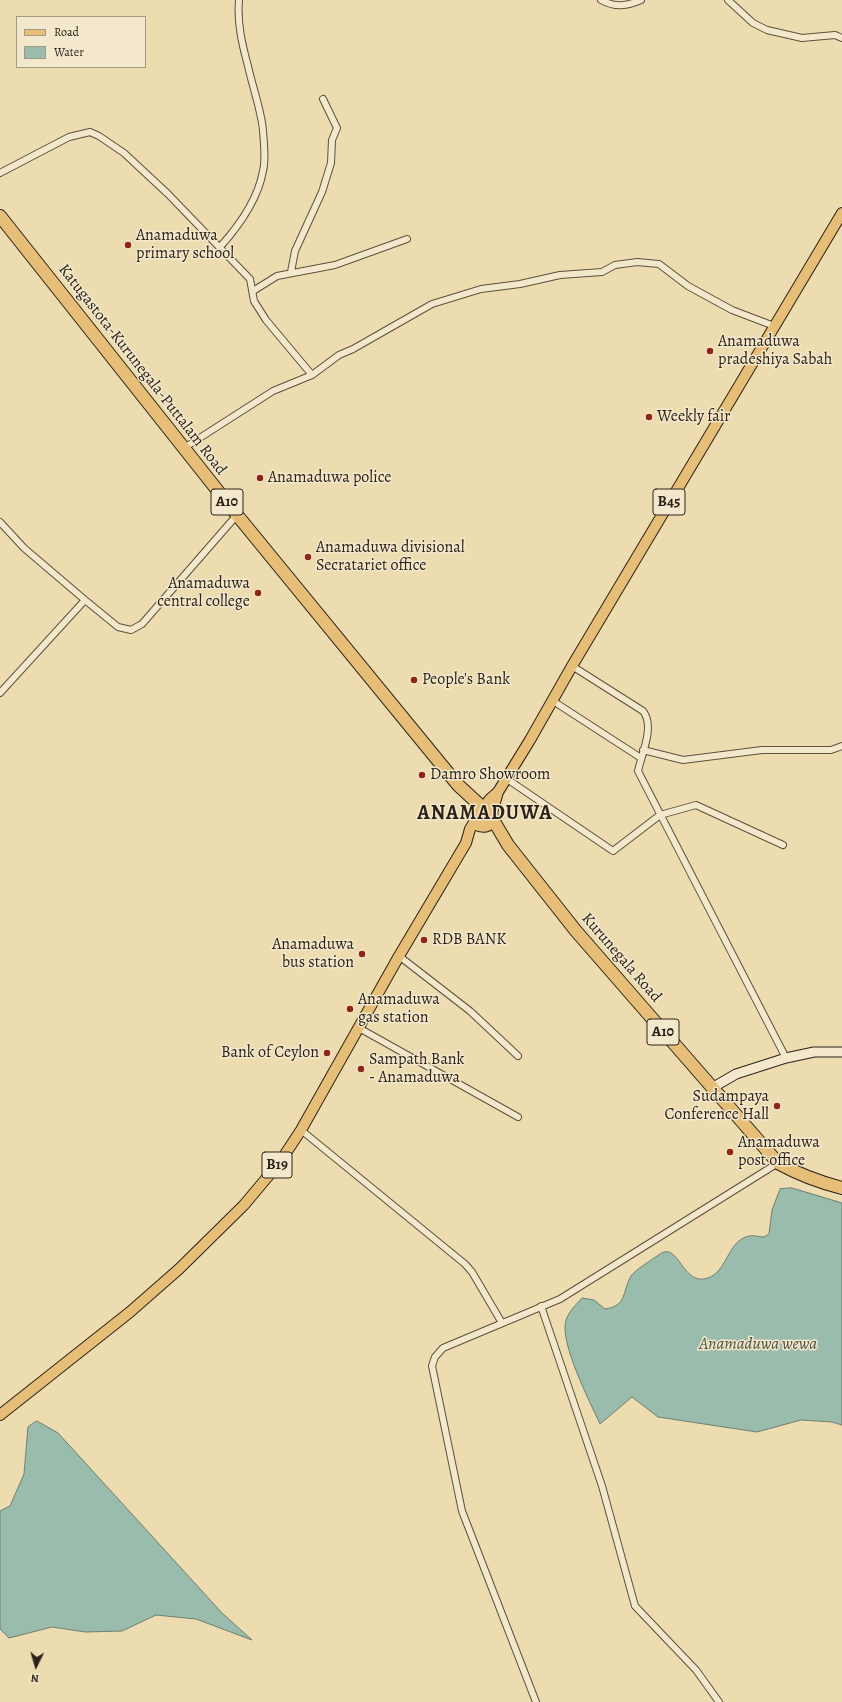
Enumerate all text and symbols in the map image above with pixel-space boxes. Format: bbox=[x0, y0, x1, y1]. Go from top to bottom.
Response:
legend bbox=[16, 16, 146, 68]
text: Road bbox=[54, 24, 79, 40]
text: Water bbox=[54, 44, 84, 60]
place label: Anamaduwa primary school bbox=[136, 226, 234, 264]
marker: Anamaduwa primary school bbox=[123, 240, 133, 250]
street label: Katugastota-Kurunegala-Puttalam Road bbox=[54, 261, 230, 479]
place label: Anamaduwa pradeshiya Sabah bbox=[718, 332, 832, 370]
marker: Anamaduwa pradeshiya Sabah bbox=[705, 346, 715, 356]
place label: Weekly fair bbox=[657, 407, 730, 427]
marker: Weekly fair bbox=[644, 412, 654, 422]
place label: Anamaduwa police bbox=[268, 468, 391, 488]
marker: Anamaduwa police bbox=[255, 473, 265, 483]
road number: A10 bbox=[211, 489, 243, 515]
road number: B45 bbox=[653, 489, 685, 515]
place label: Anamaduwa divisional Secratariet office bbox=[316, 538, 465, 576]
marker: Anamaduwa divisional Secratariet office bbox=[303, 552, 313, 562]
place label: Anamaduwa central college bbox=[157, 574, 250, 612]
marker: Anamaduwa central college bbox=[253, 588, 263, 598]
place label: People's Bank bbox=[422, 670, 510, 690]
marker: People's Bank bbox=[409, 675, 419, 685]
place label: Damro Showroom bbox=[430, 765, 550, 785]
marker: Damro Showroom bbox=[417, 770, 427, 780]
district label: ANAMADUWA bbox=[417, 802, 553, 826]
street label: Kurunegala Road bbox=[577, 909, 665, 1007]
place label: RDB BANK bbox=[432, 930, 506, 950]
place label: Anamaduwa bus station bbox=[272, 935, 354, 973]
marker: RDB BANK bbox=[419, 935, 429, 945]
marker: Anamaduwa bus station bbox=[357, 949, 367, 959]
place label: Anamaduwa gas station bbox=[358, 990, 440, 1028]
marker: Anamaduwa gas station bbox=[345, 1004, 355, 1014]
road number: A10 bbox=[647, 1019, 679, 1045]
place label: Bank of Ceylon bbox=[221, 1043, 319, 1063]
marker: Bank of Ceylon bbox=[322, 1048, 332, 1058]
place label: Sampath Bank - Anamaduwa bbox=[369, 1050, 465, 1088]
marker: Sampath Bank - Anamaduwa bbox=[356, 1064, 366, 1074]
place label: Sudampaya Conference Hall bbox=[665, 1087, 769, 1125]
marker: Sudampaya Conference Hall bbox=[772, 1101, 782, 1111]
place label: Anamaduwa post office bbox=[738, 1133, 820, 1171]
marker: Anamaduwa post office bbox=[725, 1147, 735, 1157]
road number: B19 bbox=[262, 1152, 292, 1178]
water label: Anamaduwa wewa bbox=[699, 1335, 817, 1355]
north arrow bbox=[16, 1646, 56, 1686]
text: N bbox=[30, 1671, 40, 1686]

